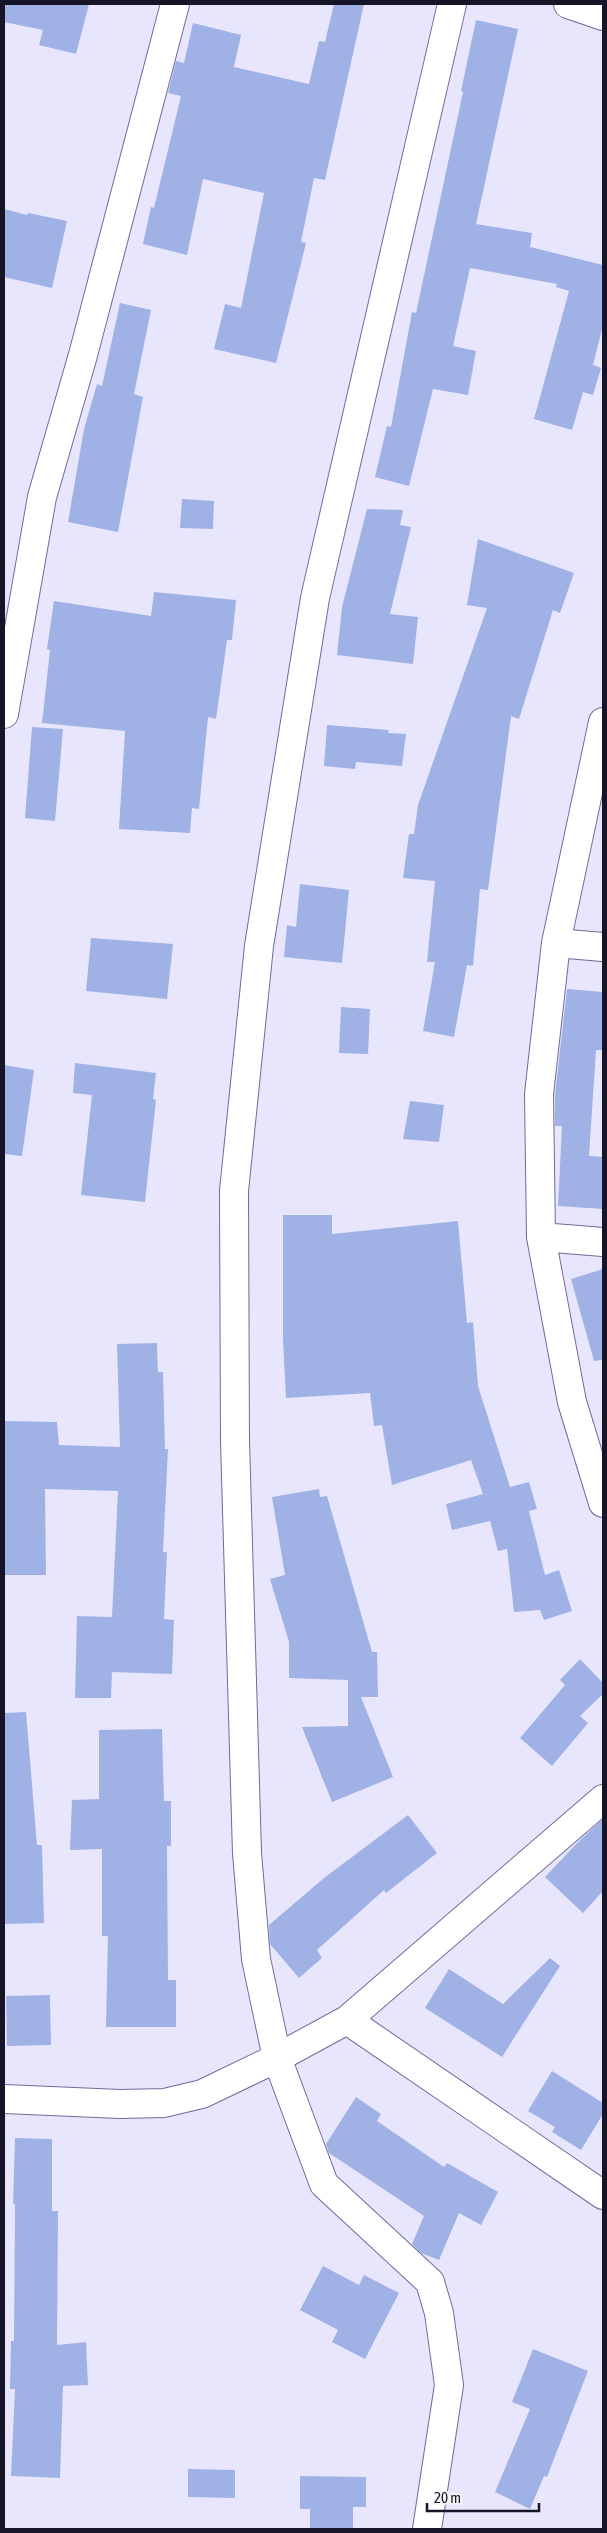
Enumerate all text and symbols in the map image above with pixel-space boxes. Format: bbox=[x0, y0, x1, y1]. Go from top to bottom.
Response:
scale bar bbox=[427, 2480, 540, 2512]
text: 20 m bbox=[434, 2489, 461, 2506]

